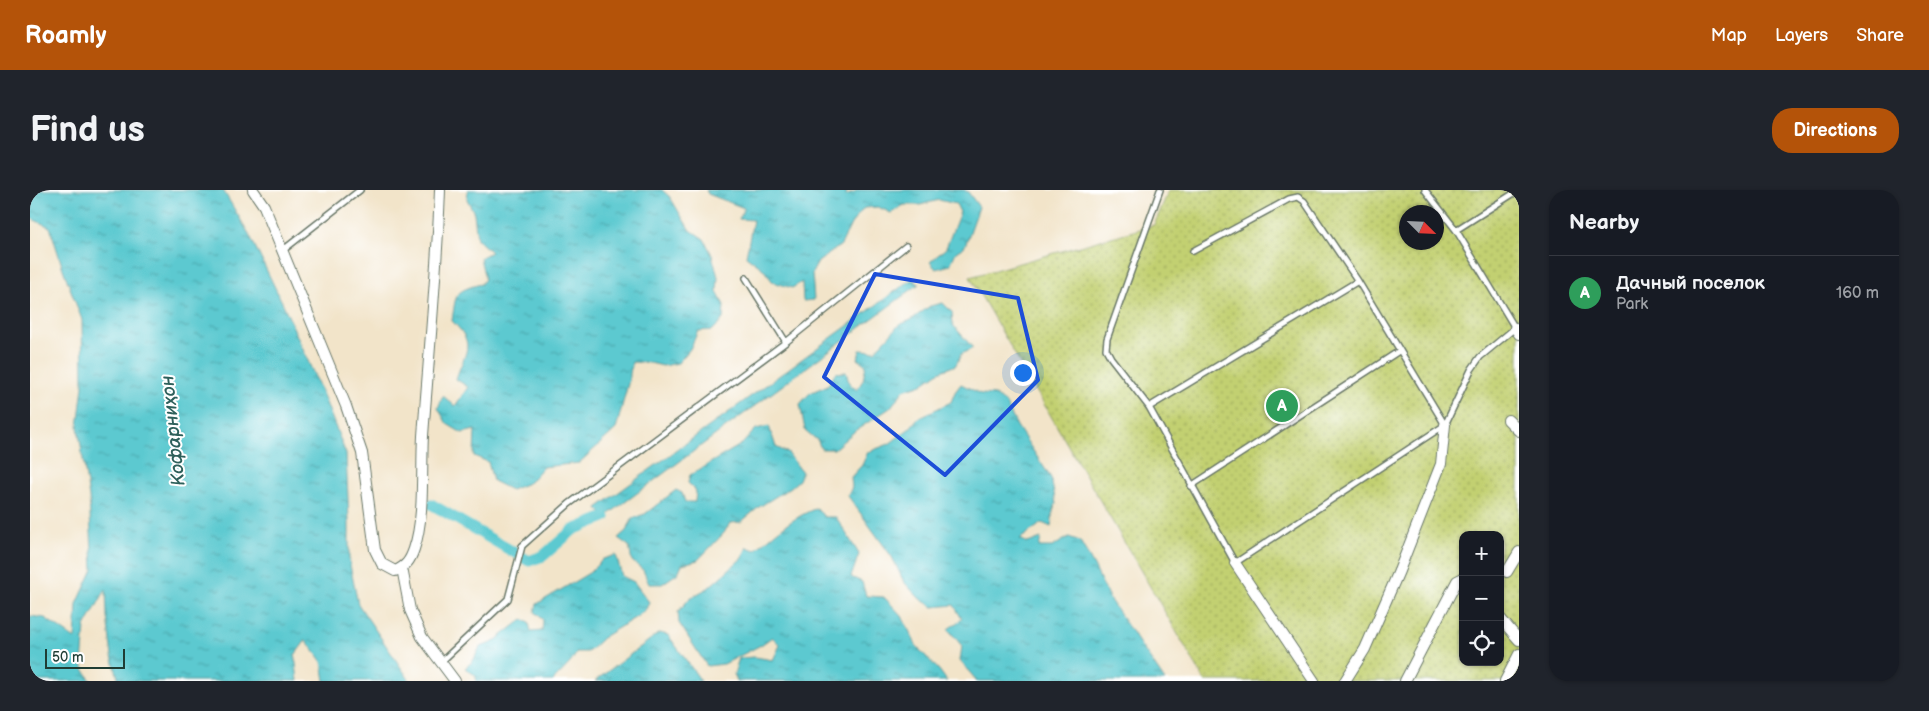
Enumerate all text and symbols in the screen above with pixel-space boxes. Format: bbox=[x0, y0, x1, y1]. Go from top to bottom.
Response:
text: Roamly bbox=[25, 21, 106, 50]
text: Map bbox=[1711, 25, 1747, 46]
text: Layers bbox=[1775, 25, 1828, 46]
text: Share bbox=[1856, 25, 1904, 46]
button: Directions bbox=[1772, 108, 1899, 153]
text: Find us bbox=[30, 109, 145, 152]
north arrow bbox=[1399, 205, 1444, 250]
text: Nearby bbox=[1569, 210, 1639, 235]
text: Дачный поселок bbox=[1616, 272, 1765, 295]
text: A bbox=[1580, 284, 1590, 303]
text: 160 m bbox=[1836, 284, 1879, 303]
text: Park bbox=[1616, 295, 1648, 314]
your location bbox=[1010, 360, 1036, 386]
water label: Кофарниҳон bbox=[156, 374, 191, 487]
pin: A bbox=[1266, 387, 1298, 425]
map controls bbox=[1459, 531, 1504, 666]
button: + bbox=[1459, 531, 1504, 576]
button: − bbox=[1459, 576, 1504, 621]
button: locate bbox=[1459, 621, 1504, 666]
scale bar bbox=[45, 646, 125, 669]
text: 50 m bbox=[52, 649, 84, 666]

